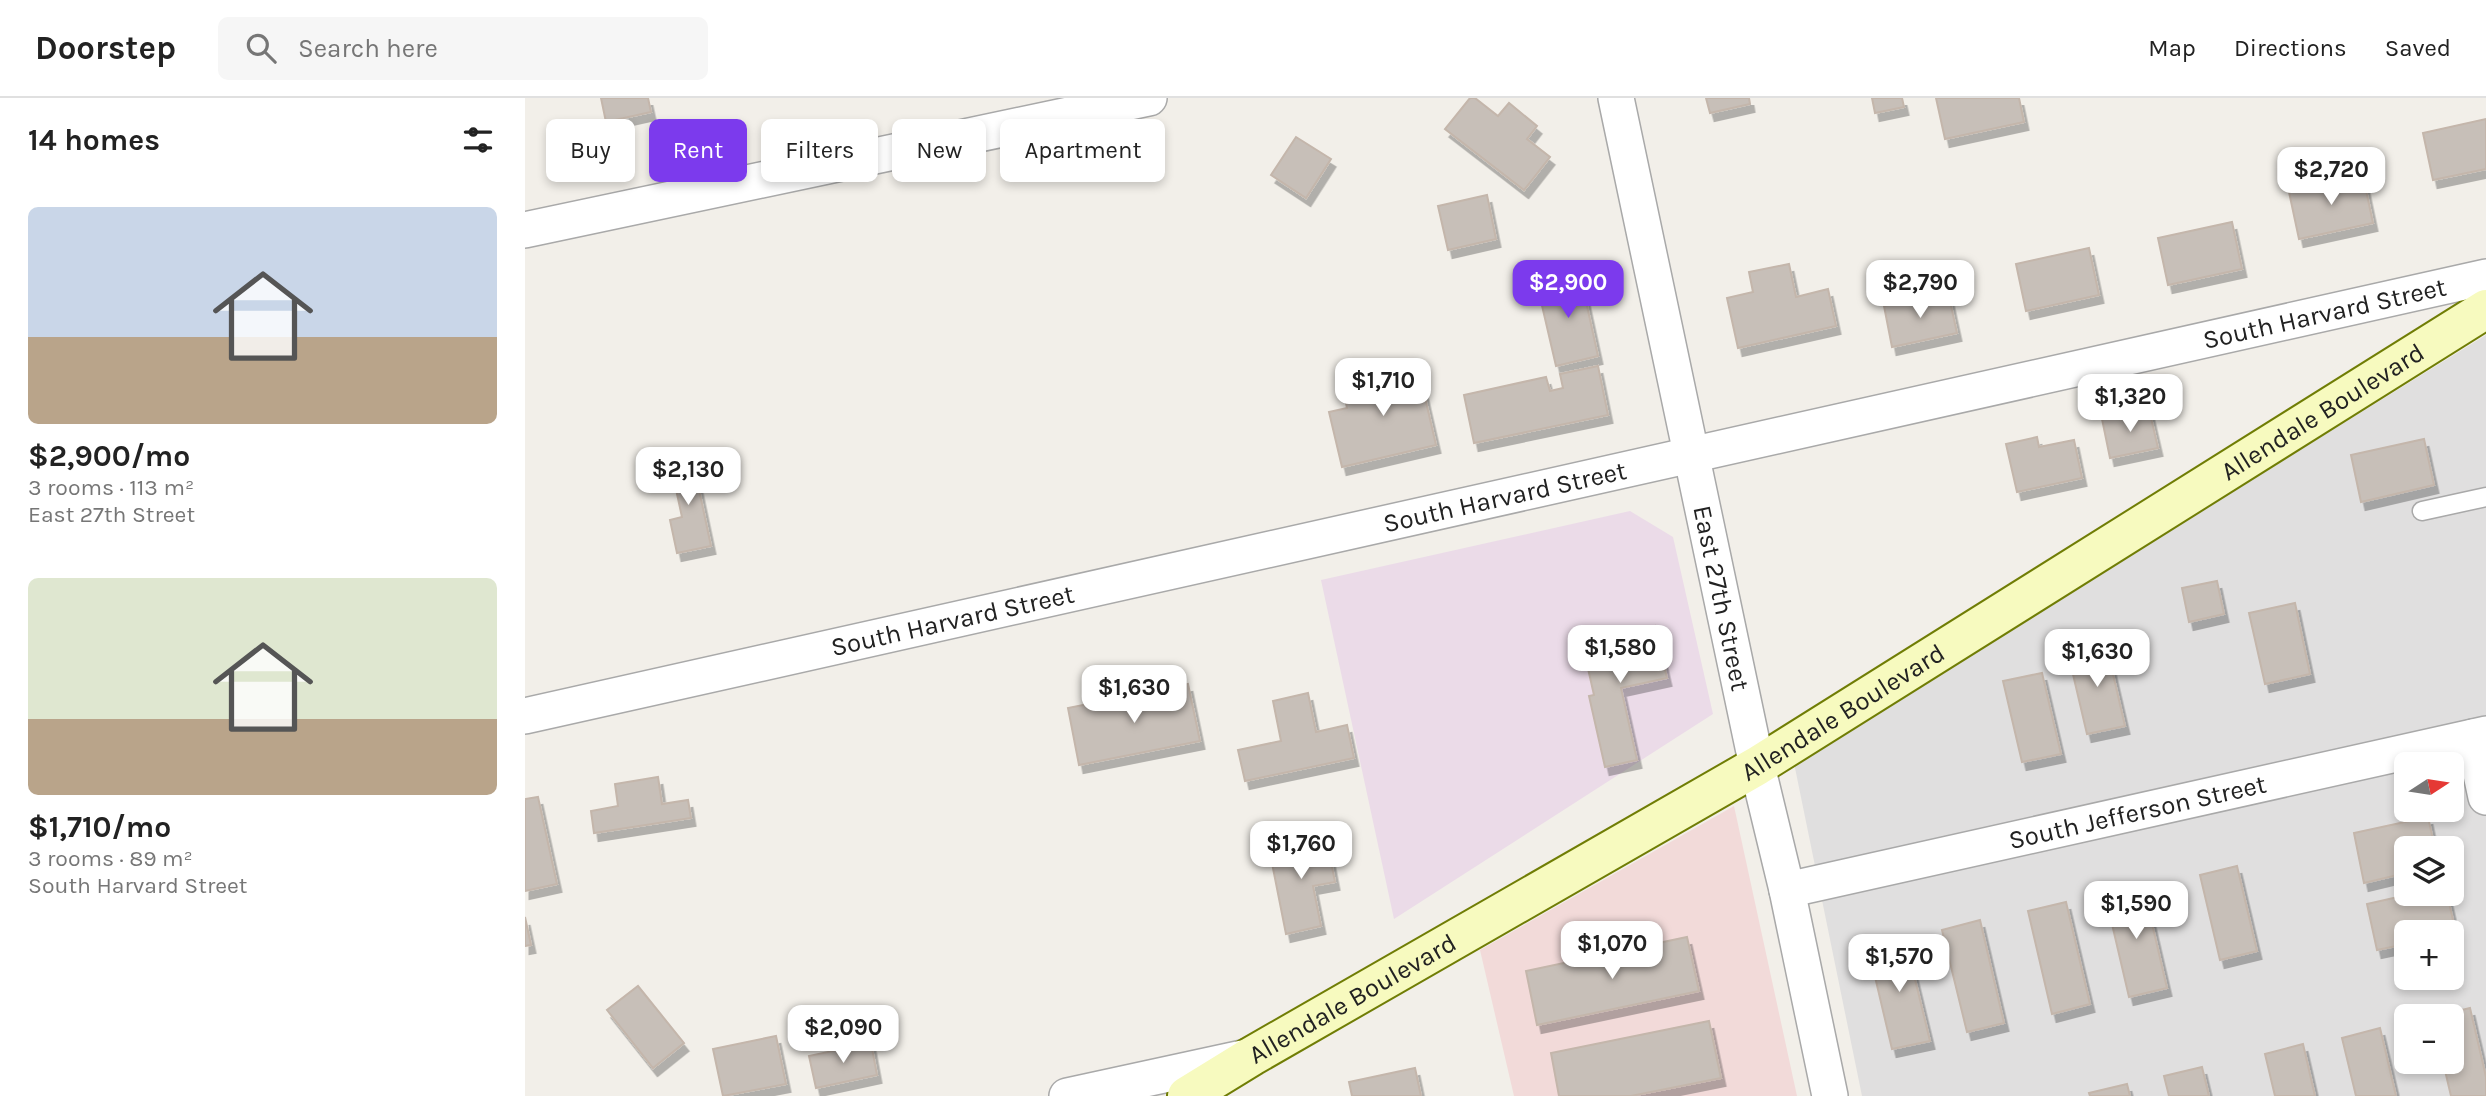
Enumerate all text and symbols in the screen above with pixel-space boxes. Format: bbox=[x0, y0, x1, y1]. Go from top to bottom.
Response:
search box bbox=[218, 17, 708, 80]
text: Doorstep bbox=[35, 29, 176, 67]
icon: search bbox=[242, 29, 280, 67]
text: Search here bbox=[298, 33, 438, 64]
text: Map bbox=[2148, 34, 2196, 62]
text: Directions bbox=[2234, 34, 2347, 62]
text: Saved bbox=[2385, 34, 2451, 62]
chip: Buy bbox=[546, 119, 635, 182]
chip: Rent bbox=[649, 119, 747, 182]
chip: Filters bbox=[761, 119, 878, 182]
chip: New bbox=[892, 119, 986, 182]
chip: Apartment bbox=[1000, 119, 1165, 182]
icon: filters bbox=[459, 121, 497, 159]
text: 14 homes bbox=[28, 122, 160, 158]
pin: $2,720 bbox=[2274, 148, 2388, 207]
text: $2,720 bbox=[2293, 156, 2369, 183]
icon: home bbox=[200, 253, 326, 379]
pin: $2,900 bbox=[1511, 260, 1625, 320]
pin: $2,790 bbox=[1863, 260, 1977, 320]
text: $2,900 bbox=[1529, 269, 1607, 296]
text: $2,790 bbox=[1882, 269, 1958, 296]
street label: South Harvard Street bbox=[2200, 271, 2449, 355]
street label: Allendale Boulevard bbox=[2215, 336, 2430, 487]
pin: $1,710 bbox=[1326, 358, 1440, 418]
text: $1,710 bbox=[1351, 367, 1415, 394]
pin: $1,320 bbox=[2073, 374, 2187, 434]
text: $1,320 bbox=[2094, 383, 2166, 410]
text: $2,900/mo bbox=[28, 438, 190, 474]
pin: $2,130 bbox=[631, 448, 745, 507]
street label: South Harvard Street bbox=[1380, 454, 1629, 539]
text: $2,130 bbox=[652, 456, 724, 483]
text: 3 rooms · 113 m² bbox=[28, 474, 194, 501]
text: East 27th Street bbox=[28, 501, 195, 528]
street label: East 27th Street bbox=[1687, 502, 1756, 694]
street label: South Harvard Street bbox=[828, 578, 1077, 663]
icon: home bbox=[200, 624, 326, 750]
pin: $1,580 bbox=[1563, 626, 1677, 685]
pin: $1,630 bbox=[2040, 630, 2154, 689]
text: $1,580 bbox=[1584, 634, 1656, 661]
street label: Allendale Boulevard bbox=[1736, 637, 1950, 787]
text: $1,630 bbox=[2061, 638, 2133, 665]
pin: $1,630 bbox=[1077, 666, 1191, 725]
text: $1,630 bbox=[1098, 674, 1170, 701]
north arrow bbox=[2394, 752, 2464, 822]
map controls bbox=[2394, 752, 2464, 1074]
street label: South Jefferson Street bbox=[2006, 768, 2269, 856]
text: $1,710/mo bbox=[28, 809, 171, 845]
pin: $1,760 bbox=[1244, 822, 1358, 881]
text: $1,760 bbox=[1266, 830, 1336, 857]
button: layers bbox=[2394, 836, 2464, 906]
text: 3 rooms · 89 m² bbox=[28, 845, 193, 872]
text: South Harvard Street bbox=[28, 872, 248, 899]
pin: $1,590 bbox=[2079, 882, 2193, 941]
text: $1,590 bbox=[2100, 890, 2172, 917]
button: + bbox=[2394, 920, 2464, 990]
pin: $1,070 bbox=[1555, 922, 1669, 981]
street label: Allendale Boulevard bbox=[1243, 927, 1462, 1070]
text: $1,070 bbox=[1577, 930, 1647, 957]
pin: $1,570 bbox=[1842, 934, 1956, 994]
text: $1,570 bbox=[1864, 943, 1934, 970]
button: − bbox=[2394, 1004, 2464, 1074]
pin: $2,090 bbox=[786, 1006, 900, 1065]
text: $2,090 bbox=[804, 1014, 882, 1041]

